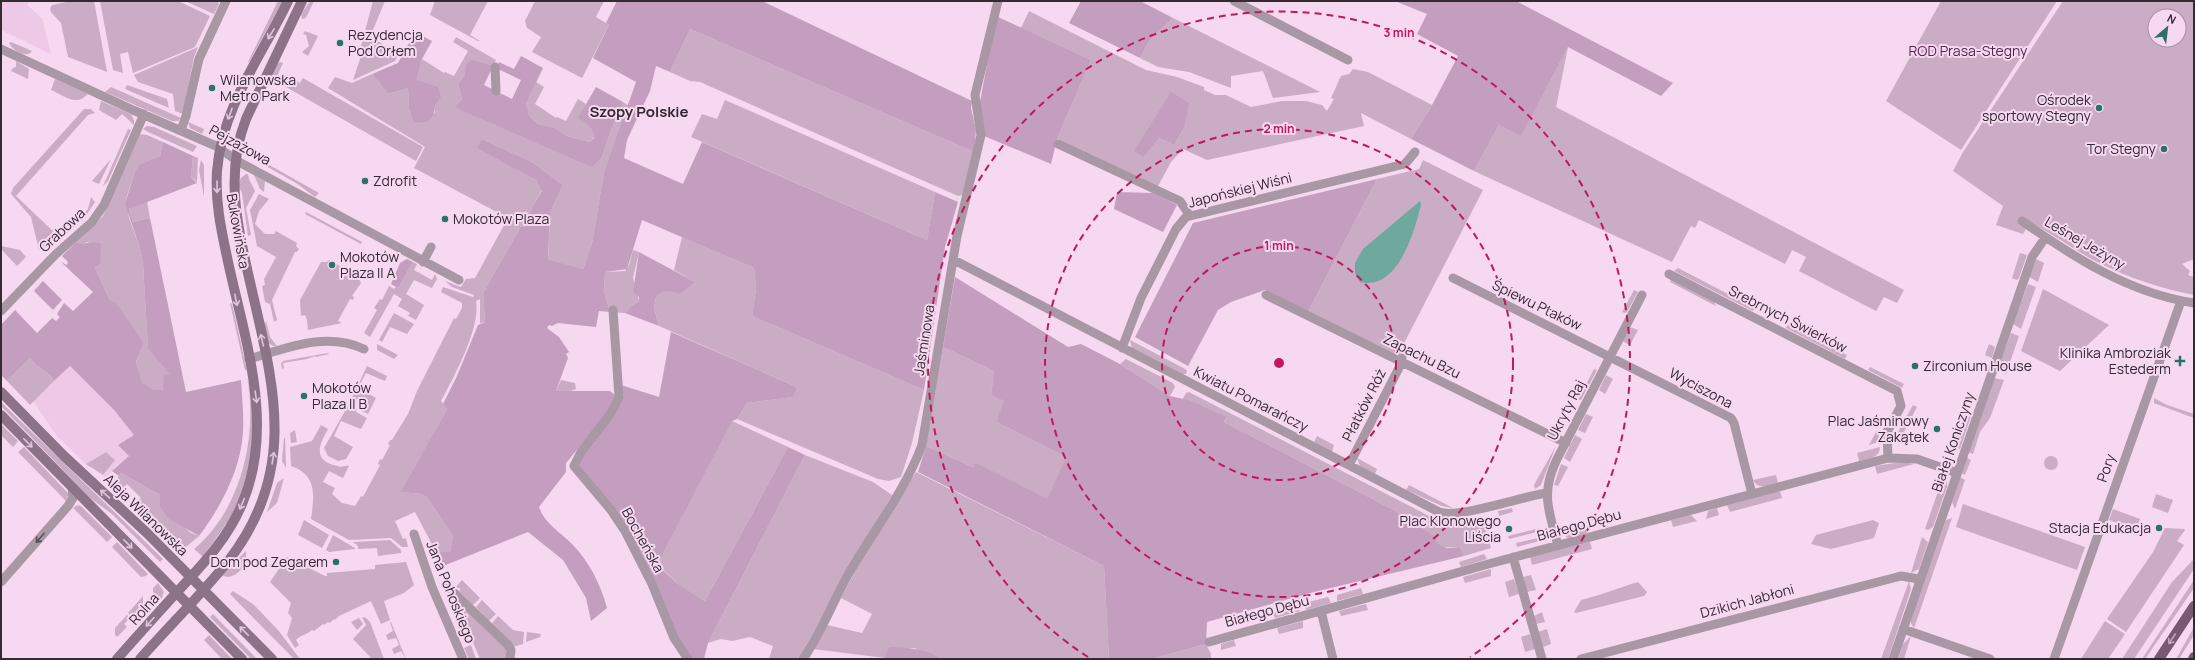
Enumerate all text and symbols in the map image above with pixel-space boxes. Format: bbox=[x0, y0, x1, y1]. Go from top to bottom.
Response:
north arrow bbox=[2147, 8, 2187, 48]
text: N bbox=[2165, 10, 2179, 27]
text: 3 min bbox=[1383, 24, 1415, 41]
place label: Rezydencja Pod Orłem bbox=[348, 25, 423, 60]
one-way arrow bbox=[267, 28, 275, 40]
marker: Rezydencja Pod Orłem bbox=[335, 38, 345, 48]
park label: ROD Prasa-Stegny bbox=[1908, 41, 2028, 60]
place label: Wilanowska Metro Park bbox=[220, 70, 296, 105]
marker: Wilanowska Metro Park bbox=[207, 83, 217, 93]
place label: Ośrodek sportowy Stegny bbox=[1982, 90, 2092, 125]
district label: Szopy Polskie bbox=[589, 101, 689, 122]
marker: Ośrodek sportowy Stegny bbox=[2094, 103, 2104, 113]
one-way arrow bbox=[225, 108, 233, 120]
street label: Pejzażowa bbox=[206, 120, 275, 169]
text: 2 min bbox=[1263, 120, 1295, 137]
place label: Tor Stegny bbox=[2087, 139, 2157, 158]
marker: Tor Stegny bbox=[2159, 144, 2169, 154]
street label: Japońskiej Wiśni bbox=[1186, 167, 1294, 212]
place label: Zdrofit bbox=[373, 171, 418, 190]
marker: Zdrofit bbox=[360, 176, 370, 186]
one-way arrow bbox=[213, 180, 221, 193]
street label: Bukowińska bbox=[223, 192, 254, 270]
street label: Grabowa bbox=[34, 203, 89, 256]
place label: Mokotów Plaza bbox=[453, 209, 549, 228]
street label: Leśnej Jeżyny bbox=[2041, 212, 2130, 274]
marker: Mokotów Plaza bbox=[440, 214, 450, 224]
text: 1 min bbox=[1264, 237, 1294, 254]
place label: Mokotów Plaza II A bbox=[340, 247, 399, 282]
marker: Mokotów Plaza II A bbox=[327, 260, 337, 270]
street label: Śpiewu Ptaków bbox=[1489, 275, 1585, 335]
street label: Srebrnych Świerków bbox=[1726, 280, 1851, 357]
one-way arrow bbox=[233, 293, 241, 306]
street label: Jaśminowa bbox=[909, 303, 938, 377]
street label: Zapachu Bzu bbox=[1380, 329, 1464, 382]
one-way arrow bbox=[258, 333, 266, 346]
place label: Klinika Ambroziak Estederm bbox=[2060, 343, 2172, 378]
marker: Klinika Ambroziak Estederm bbox=[2174, 355, 2186, 367]
centre of rings bbox=[1272, 356, 1286, 370]
place label: Zirconium House bbox=[1923, 356, 2032, 375]
street label: Kwiatu Pomarańczy bbox=[1191, 361, 1312, 436]
marker: Zirconium House bbox=[1910, 361, 1920, 371]
street label: Wyciszona bbox=[1666, 363, 1736, 412]
street label: Płatków Róż bbox=[1337, 365, 1390, 444]
street label: Ukryty Raj bbox=[1542, 376, 1589, 443]
place label: Mokotów Plaza II B bbox=[312, 378, 371, 413]
street label: Białej Koniczyny bbox=[1927, 389, 1979, 494]
one-way arrow bbox=[253, 390, 260, 403]
marker: Mokotów Plaza II B bbox=[299, 391, 309, 401]
place label: Plac Jaśminowy Zakątek bbox=[1828, 411, 1930, 446]
marker: Plac Jaśminowy Zakątek bbox=[1932, 424, 1942, 434]
one-way arrow bbox=[24, 438, 33, 448]
street label: Pory bbox=[2092, 450, 2119, 485]
one-way arrow bbox=[269, 452, 277, 465]
street label: Aleja Wilanowska bbox=[100, 469, 193, 560]
one-way arrow bbox=[100, 490, 110, 499]
one-way arrow bbox=[238, 498, 245, 510]
street label: Bocheńska bbox=[618, 504, 669, 576]
street label: Białego Dębu bbox=[1535, 504, 1623, 545]
place label: Plac Klonowego Liścia bbox=[1400, 511, 1501, 546]
place label: Stacja Edukacja bbox=[2049, 518, 2151, 537]
marker: Stacja Edukacja bbox=[2154, 523, 2164, 533]
marker: Plac Klonowego Liścia bbox=[1504, 524, 1514, 534]
one-way arrow bbox=[35, 533, 45, 543]
street label: Jana Pohoskiego bbox=[422, 538, 481, 646]
one-way arrow bbox=[123, 539, 133, 549]
place label: Dom pod Zegarem bbox=[210, 552, 328, 571]
marker: Dom pod Zegarem bbox=[331, 557, 341, 567]
street label: Dzikich Jabłoni bbox=[1698, 579, 1796, 622]
street label: Rolna bbox=[124, 589, 163, 629]
street label: Białego Dębu bbox=[1223, 590, 1311, 631]
one-way arrow bbox=[146, 617, 155, 627]
one-way arrow bbox=[239, 626, 249, 636]
one-way arrow bbox=[2168, 633, 2176, 644]

